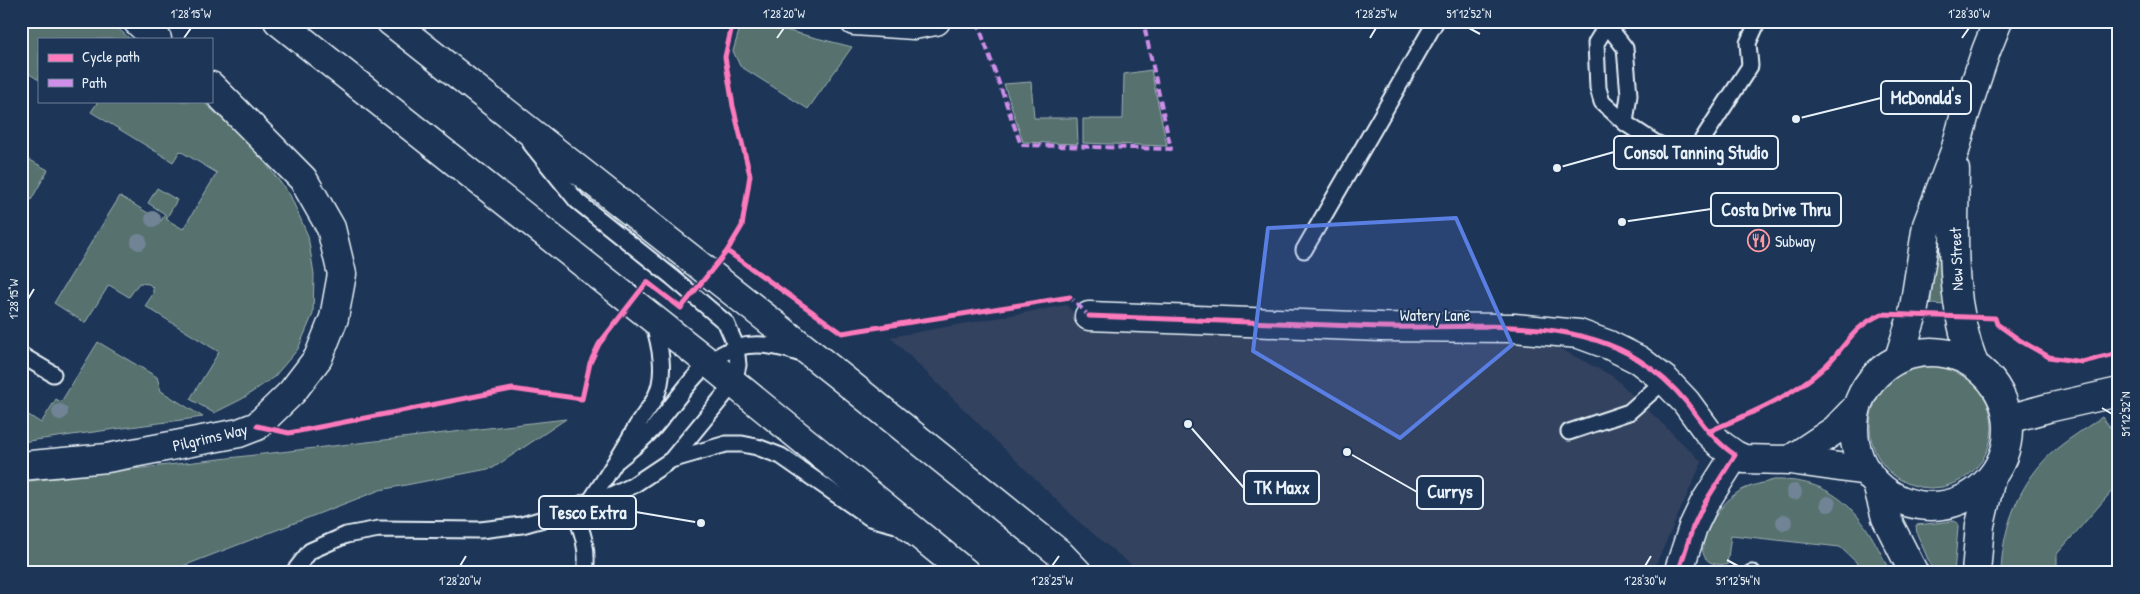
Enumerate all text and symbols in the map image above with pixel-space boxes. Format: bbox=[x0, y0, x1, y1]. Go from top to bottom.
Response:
text: 1°28'15"W bbox=[171, 5, 212, 22]
text: 1°28'20"W bbox=[763, 5, 806, 22]
text: 1°28'25"W bbox=[1355, 5, 1397, 22]
text: 51°12'52"N bbox=[1447, 5, 1491, 22]
text: 1°28'30"W bbox=[1948, 5, 1990, 22]
legend bbox=[38, 38, 212, 102]
text: Cycle path bbox=[82, 46, 140, 67]
text: Path bbox=[82, 72, 107, 93]
callout: McDonald's bbox=[1881, 81, 1971, 114]
text: McDonald's bbox=[1891, 85, 1961, 110]
callout: Consol Tanning Studio bbox=[1614, 136, 1778, 169]
text: Consol Tanning Studio bbox=[1624, 140, 1769, 166]
callout: Costa Drive Thru bbox=[1711, 193, 1841, 226]
text: Costa Drive Thru bbox=[1721, 197, 1832, 222]
street label: New Street bbox=[1944, 227, 1968, 291]
restaurant icon: Subway bbox=[1747, 229, 1771, 253]
place label: Subway bbox=[1775, 230, 1816, 252]
text: 1°28'15"W bbox=[5, 278, 22, 319]
street label: Watery Lane bbox=[1400, 304, 1471, 326]
text: 51°12'52"N bbox=[2117, 392, 2134, 436]
street label: Pilgrims Way bbox=[170, 418, 250, 456]
callout: TK Maxx bbox=[1244, 471, 1319, 504]
text: TK Maxx bbox=[1253, 475, 1310, 500]
callout: Currys bbox=[1417, 476, 1483, 509]
text: Currys bbox=[1427, 479, 1473, 505]
callout: Tesco Extra bbox=[539, 496, 636, 529]
text: Tesco Extra bbox=[548, 500, 627, 525]
text: 1°28'20"W bbox=[439, 572, 482, 589]
text: 1°28'25"W bbox=[1031, 572, 1073, 589]
text: 1°28'30"W bbox=[1624, 572, 1666, 589]
text: 51°12'54"N bbox=[1716, 572, 1760, 589]

